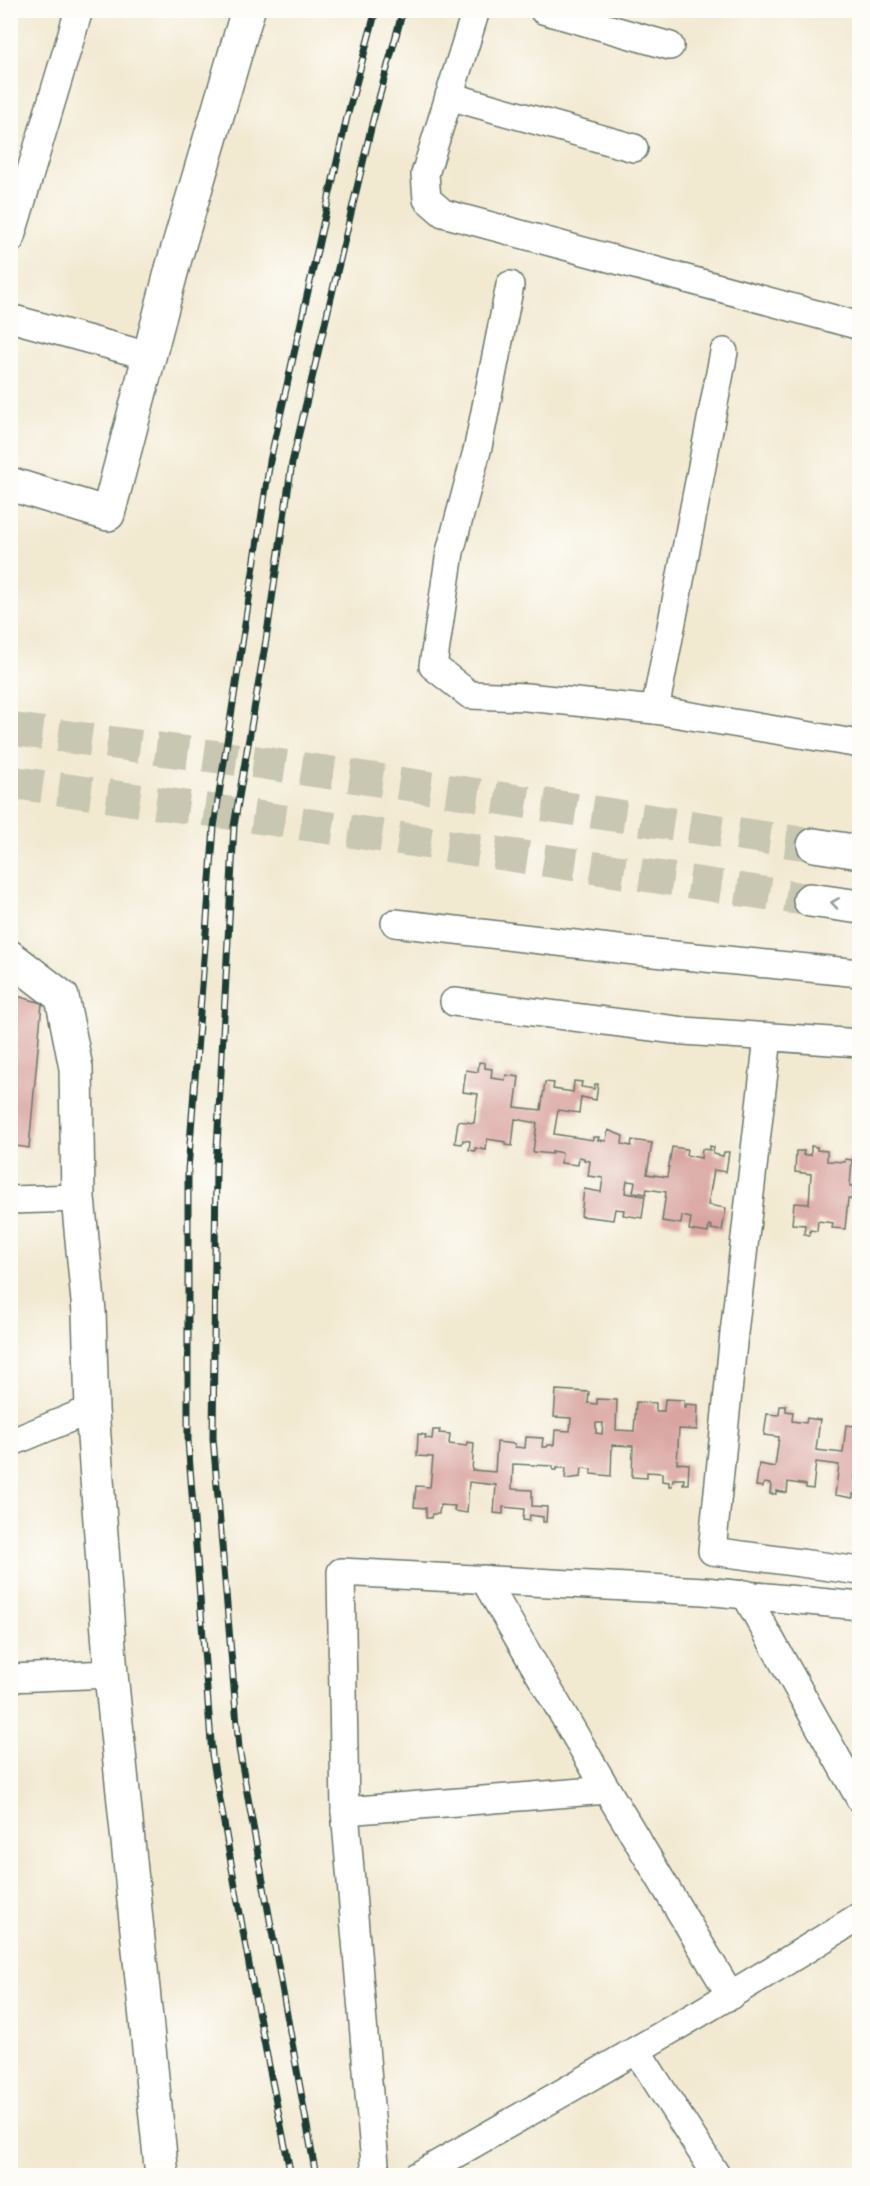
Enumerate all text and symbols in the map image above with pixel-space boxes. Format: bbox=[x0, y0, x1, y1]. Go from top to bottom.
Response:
one-way arrow bbox=[830, 898, 840, 910]

